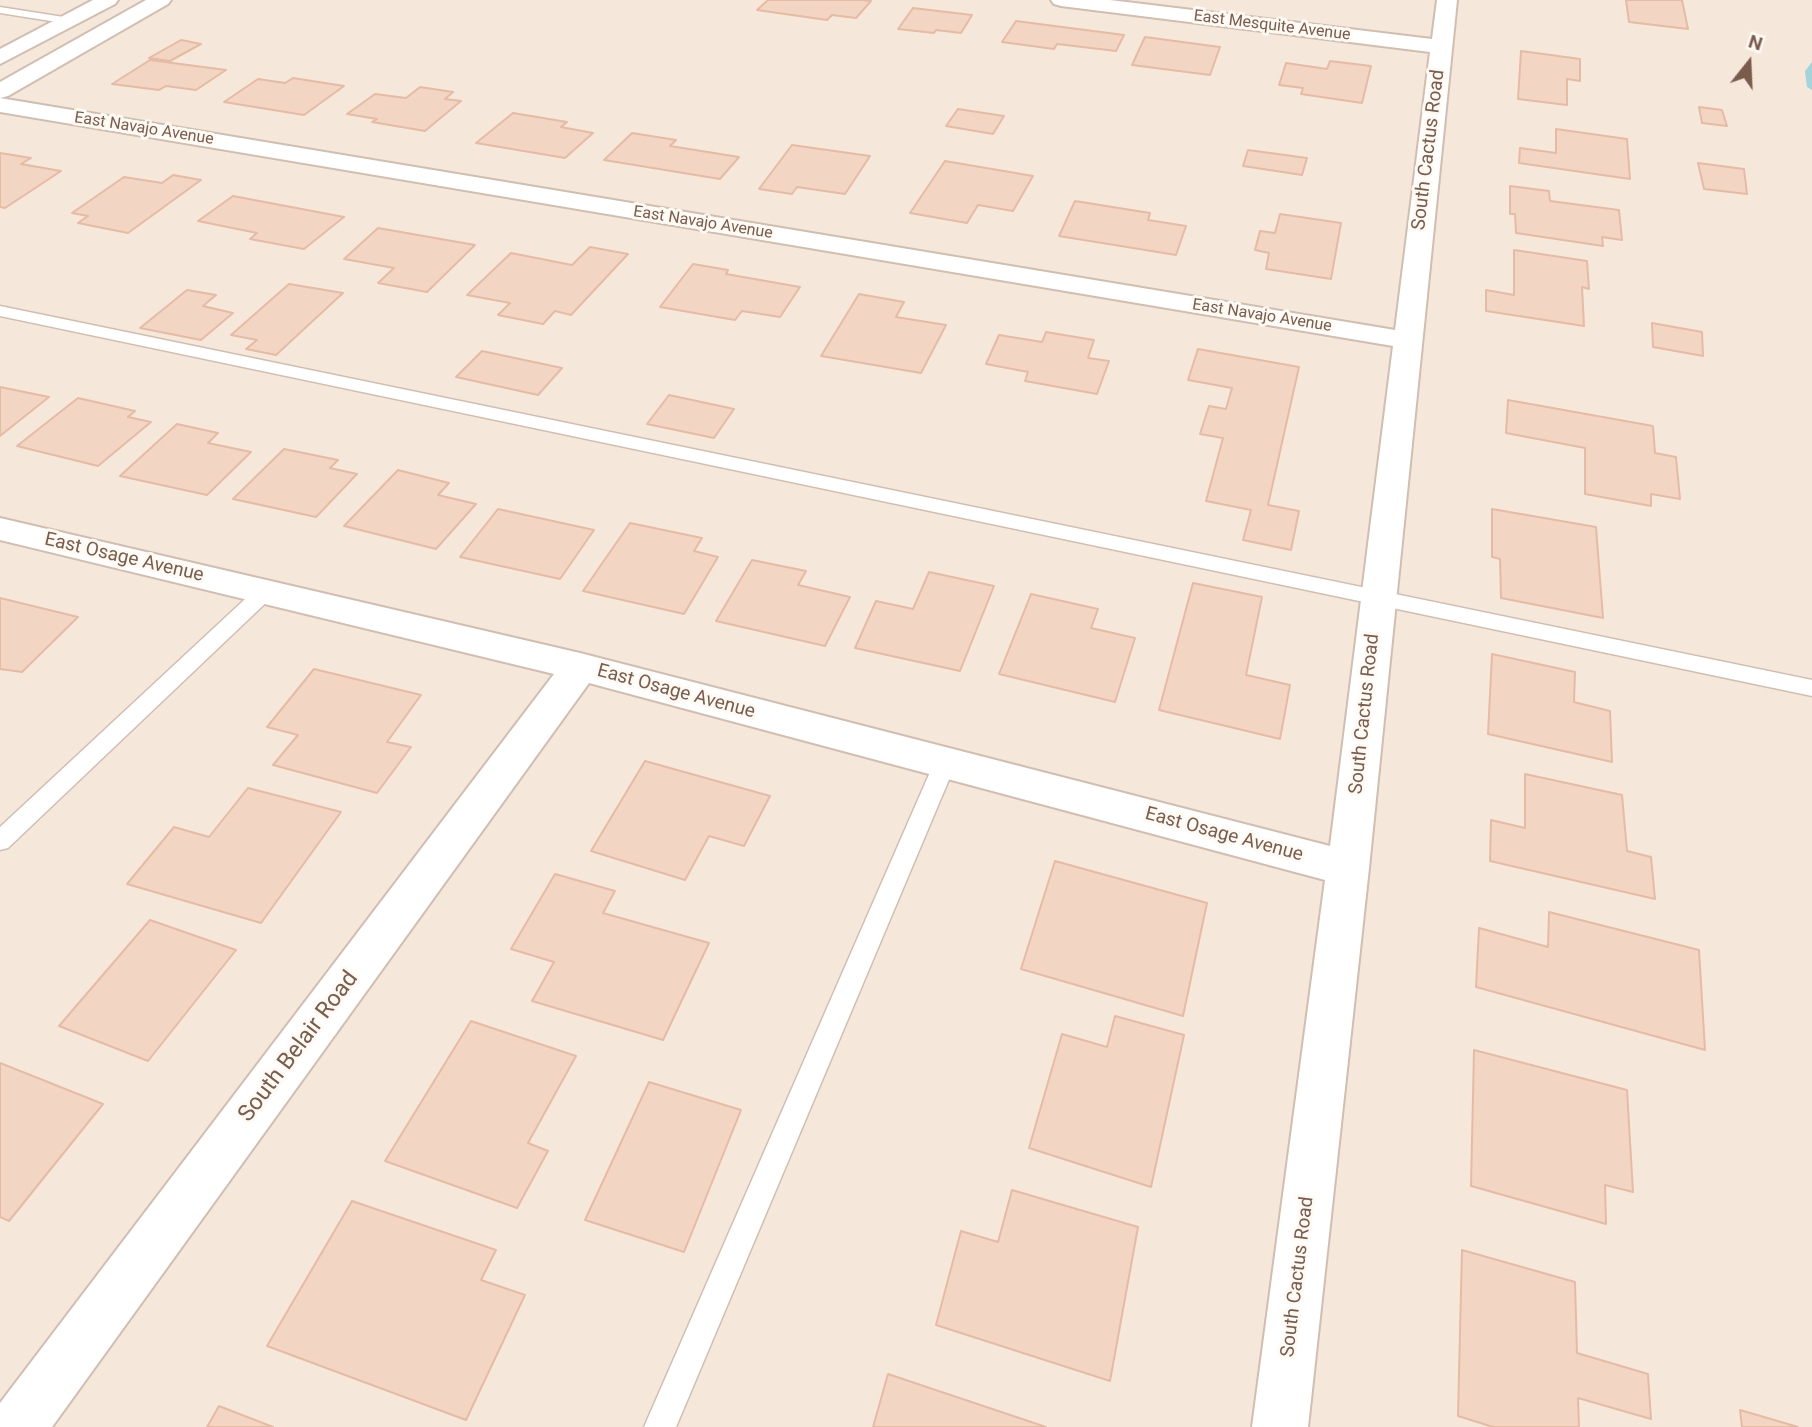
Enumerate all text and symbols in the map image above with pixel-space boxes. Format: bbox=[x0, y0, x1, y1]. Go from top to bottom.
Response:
street label: East Mesquite Avenue bbox=[1193, 7, 1351, 45]
north arrow bbox=[1714, 28, 1784, 98]
text: N bbox=[1746, 30, 1766, 56]
street label: South Cactus Road bbox=[1408, 68, 1450, 232]
street label: East Navajo Avenue bbox=[73, 109, 215, 149]
street label: East Navajo Avenue bbox=[632, 203, 774, 243]
street label: East Navajo Avenue bbox=[1191, 296, 1333, 336]
street label: East Osage Avenue bbox=[42, 529, 206, 587]
street label: South Cactus Road bbox=[1345, 633, 1385, 795]
street label: East Osage Avenue bbox=[594, 660, 758, 724]
street label: East Osage Avenue bbox=[1142, 803, 1306, 867]
street label: South Belair Road bbox=[233, 966, 365, 1128]
street label: South Cactus Road bbox=[1277, 1195, 1319, 1359]

